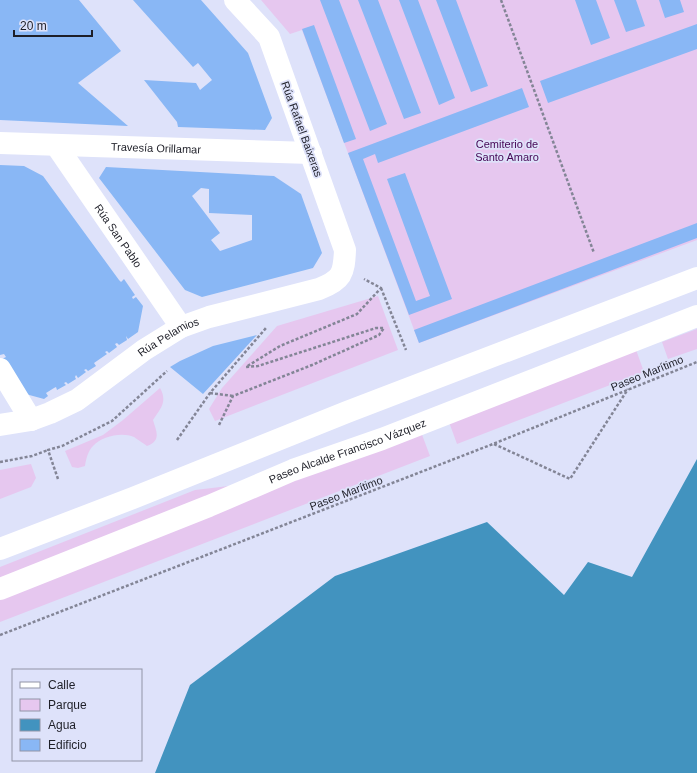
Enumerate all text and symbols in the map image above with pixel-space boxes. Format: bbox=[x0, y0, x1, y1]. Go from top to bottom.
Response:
scale bar bbox=[14, 12, 92, 38]
text: 20 m bbox=[20, 19, 47, 33]
street label: Rúa Rafael Baixeras bbox=[279, 80, 325, 179]
park label: Cemiterio de Santo Amaro bbox=[475, 138, 539, 163]
street label: Travesía Orillamar bbox=[111, 141, 202, 155]
street label: Rúa San Pablo bbox=[92, 202, 144, 270]
street label: Rúa Pelamios bbox=[135, 315, 201, 359]
street label: Paseo Marítimo bbox=[609, 353, 685, 393]
street label: Paseo Alcalde Francisco Vázquez bbox=[267, 416, 428, 486]
street label: Paseo Marítimo bbox=[308, 474, 384, 512]
legend bbox=[12, 669, 142, 761]
text: Calle bbox=[48, 678, 76, 692]
text: Parque bbox=[48, 698, 87, 712]
text: Agua bbox=[48, 718, 76, 732]
text: Edificio bbox=[48, 738, 87, 752]

